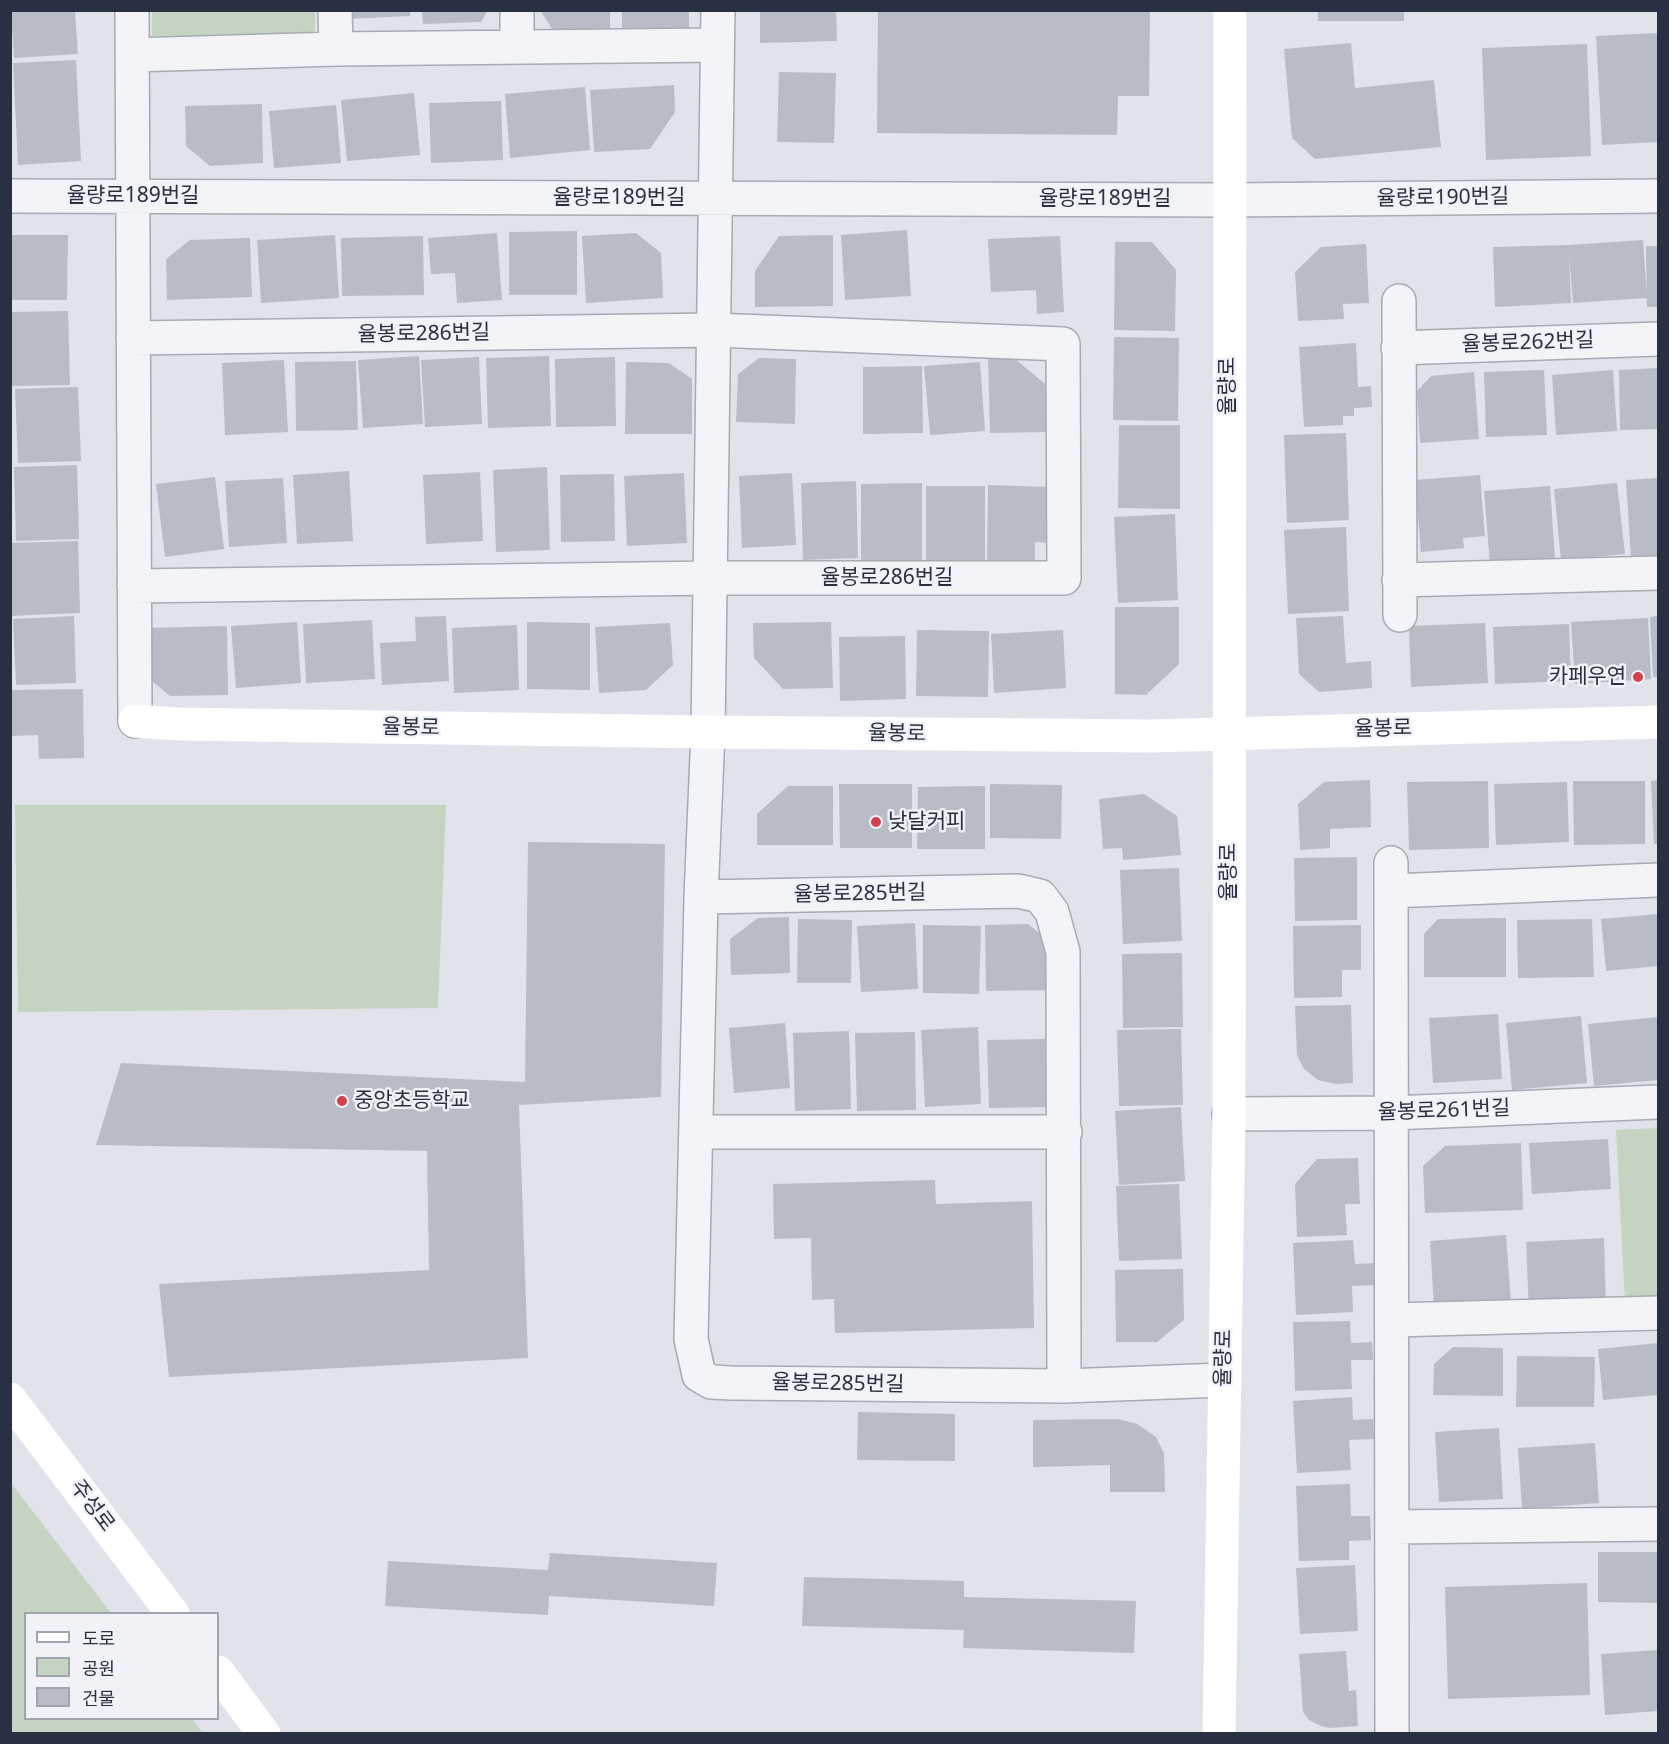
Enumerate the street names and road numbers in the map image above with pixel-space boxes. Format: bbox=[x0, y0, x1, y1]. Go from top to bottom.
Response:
street label: 율량로189번길 bbox=[67, 183, 199, 209]
street label: 율량로190번길 bbox=[1376, 184, 1510, 212]
street label: 율량로189번길 bbox=[553, 185, 685, 211]
street label: 율량로189번길 bbox=[1039, 186, 1171, 212]
street label: 율봉로286번길 bbox=[357, 320, 491, 348]
street label: 율봉로262번길 bbox=[1461, 328, 1595, 358]
street label: 율량로 bbox=[1215, 357, 1241, 415]
street label: 율봉로286번길 bbox=[821, 565, 953, 591]
street label: 율봉로 bbox=[382, 715, 440, 741]
street label: 율봉로 bbox=[1354, 716, 1412, 742]
street label: 율봉로 bbox=[868, 721, 926, 747]
street label: 율량로 bbox=[1216, 843, 1242, 901]
street label: 율봉로285번길 bbox=[793, 880, 927, 908]
street label: 율봉로261번길 bbox=[1377, 1096, 1511, 1126]
street label: 율량로 bbox=[1211, 1329, 1237, 1387]
street label: 율봉로285번길 bbox=[771, 1370, 905, 1398]
street label: 주성로 bbox=[64, 1475, 120, 1537]

